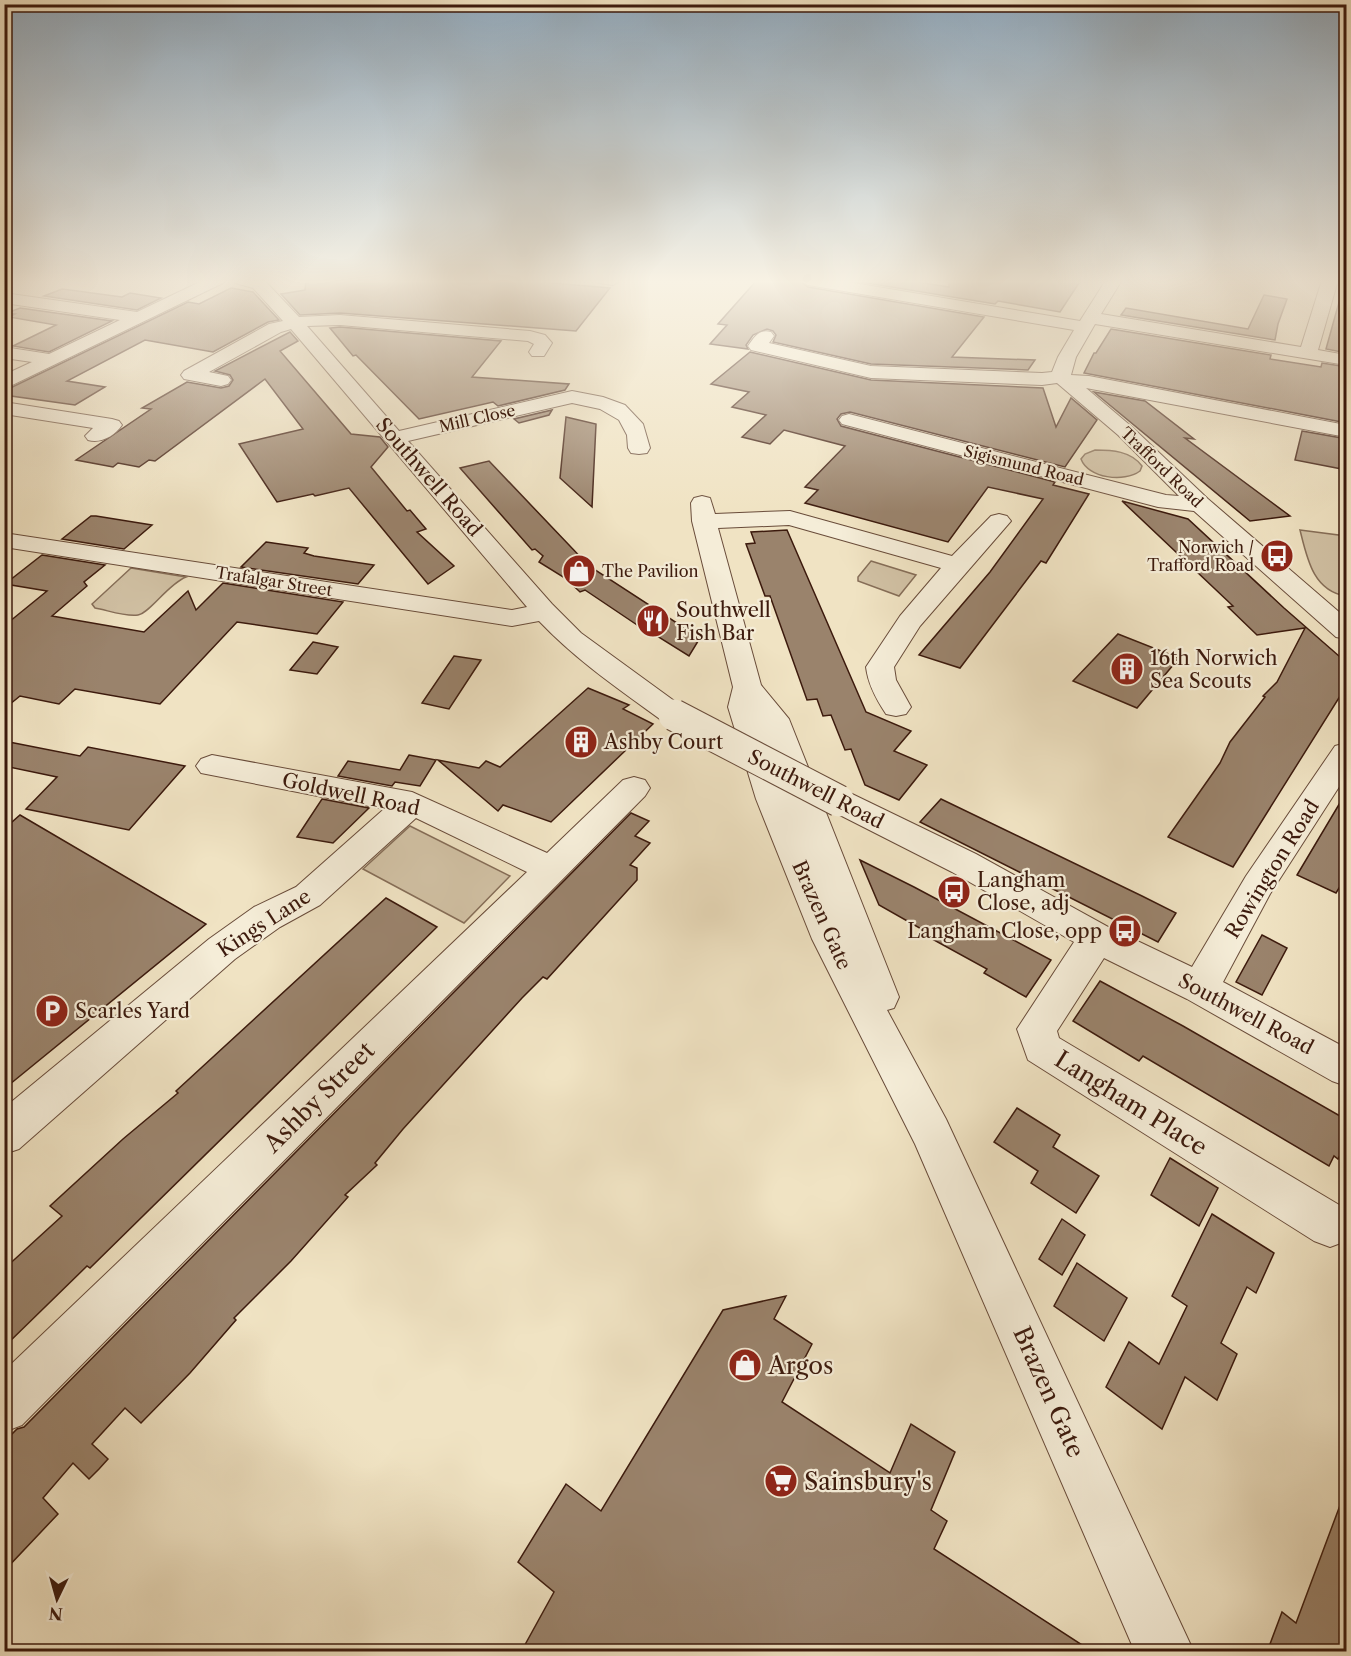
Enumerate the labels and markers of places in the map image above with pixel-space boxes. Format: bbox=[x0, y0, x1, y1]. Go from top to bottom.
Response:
place label: Norwich / Trafford Road bbox=[1147, 537, 1254, 575]
bus stop icon: Norwich / Trafford Road bbox=[1259, 538, 1295, 574]
shop icon: The Pavilion bbox=[561, 553, 597, 589]
place label: The Pavilion bbox=[602, 561, 699, 581]
place label: Southwell Fish Bar bbox=[676, 598, 771, 645]
restaurant icon: Southwell Fish Bar bbox=[635, 603, 671, 639]
place label: 16th Norwich Sea Scouts bbox=[1150, 646, 1278, 693]
building icon: 16th Norwich Sea Scouts bbox=[1109, 651, 1145, 687]
building icon: Ashby Court bbox=[563, 724, 599, 760]
place label: Ashby Court bbox=[603, 730, 723, 754]
place label: Langham Close, adj bbox=[977, 868, 1070, 915]
bus stop icon: Langham Close, adj bbox=[936, 874, 972, 910]
bus stop icon: Langham Close, opp bbox=[1107, 913, 1143, 949]
place label: Langham Close, opp bbox=[907, 919, 1102, 943]
parking icon: Scarles Yard bbox=[34, 993, 70, 1029]
place label: Scarles Yard bbox=[75, 999, 190, 1023]
shop icon: Argos bbox=[727, 1347, 763, 1383]
place label: Argos bbox=[767, 1351, 834, 1380]
supermarket icon: Sainsbury's bbox=[763, 1463, 799, 1499]
place label: Sainsbury's bbox=[804, 1467, 932, 1496]

